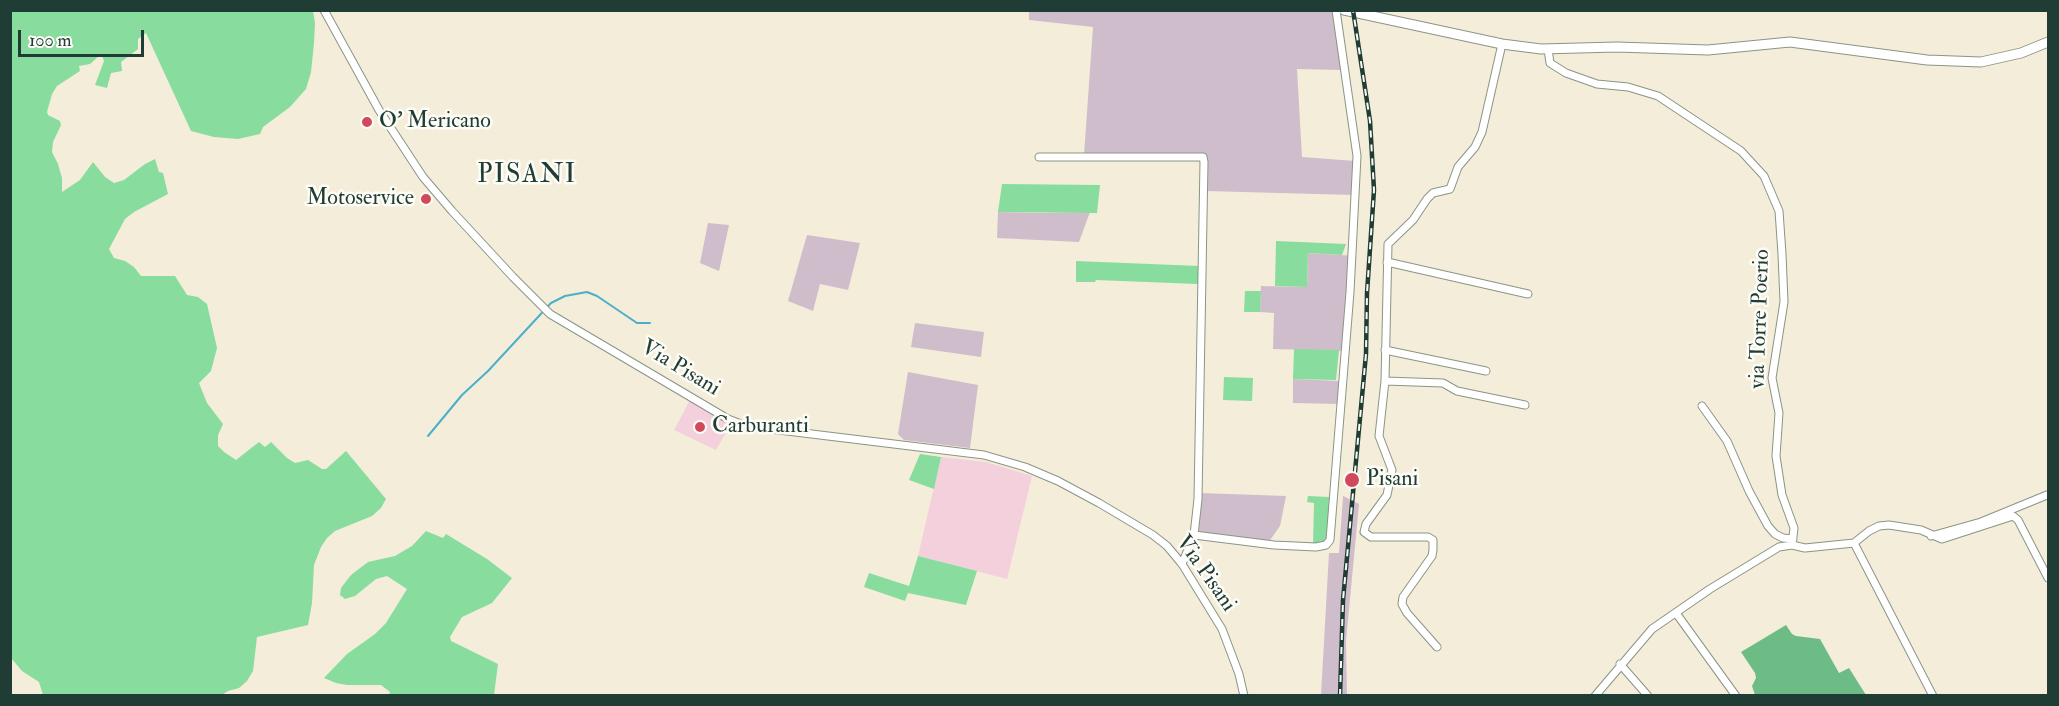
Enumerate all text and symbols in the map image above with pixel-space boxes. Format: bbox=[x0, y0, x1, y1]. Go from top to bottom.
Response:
scale bar bbox=[21, 18, 147, 56]
text: 100 m bbox=[29, 29, 72, 52]
place label: O' Mericano bbox=[379, 109, 491, 135]
marker: O' Mericano bbox=[360, 115, 374, 129]
district label: PISANI bbox=[477, 160, 577, 192]
place label: Motoservice bbox=[306, 186, 414, 212]
marker: Motoservice bbox=[419, 192, 433, 206]
street label: via Torre Poerio bbox=[1745, 249, 1777, 389]
street label: Via Pisani bbox=[636, 335, 724, 403]
place label: Carburanti bbox=[712, 414, 809, 440]
marker: Carburanti bbox=[693, 420, 707, 434]
place label: Pisani bbox=[1366, 467, 1418, 493]
marker: Pisani bbox=[1343, 471, 1361, 489]
street label: Via Pisani bbox=[1169, 531, 1241, 617]

